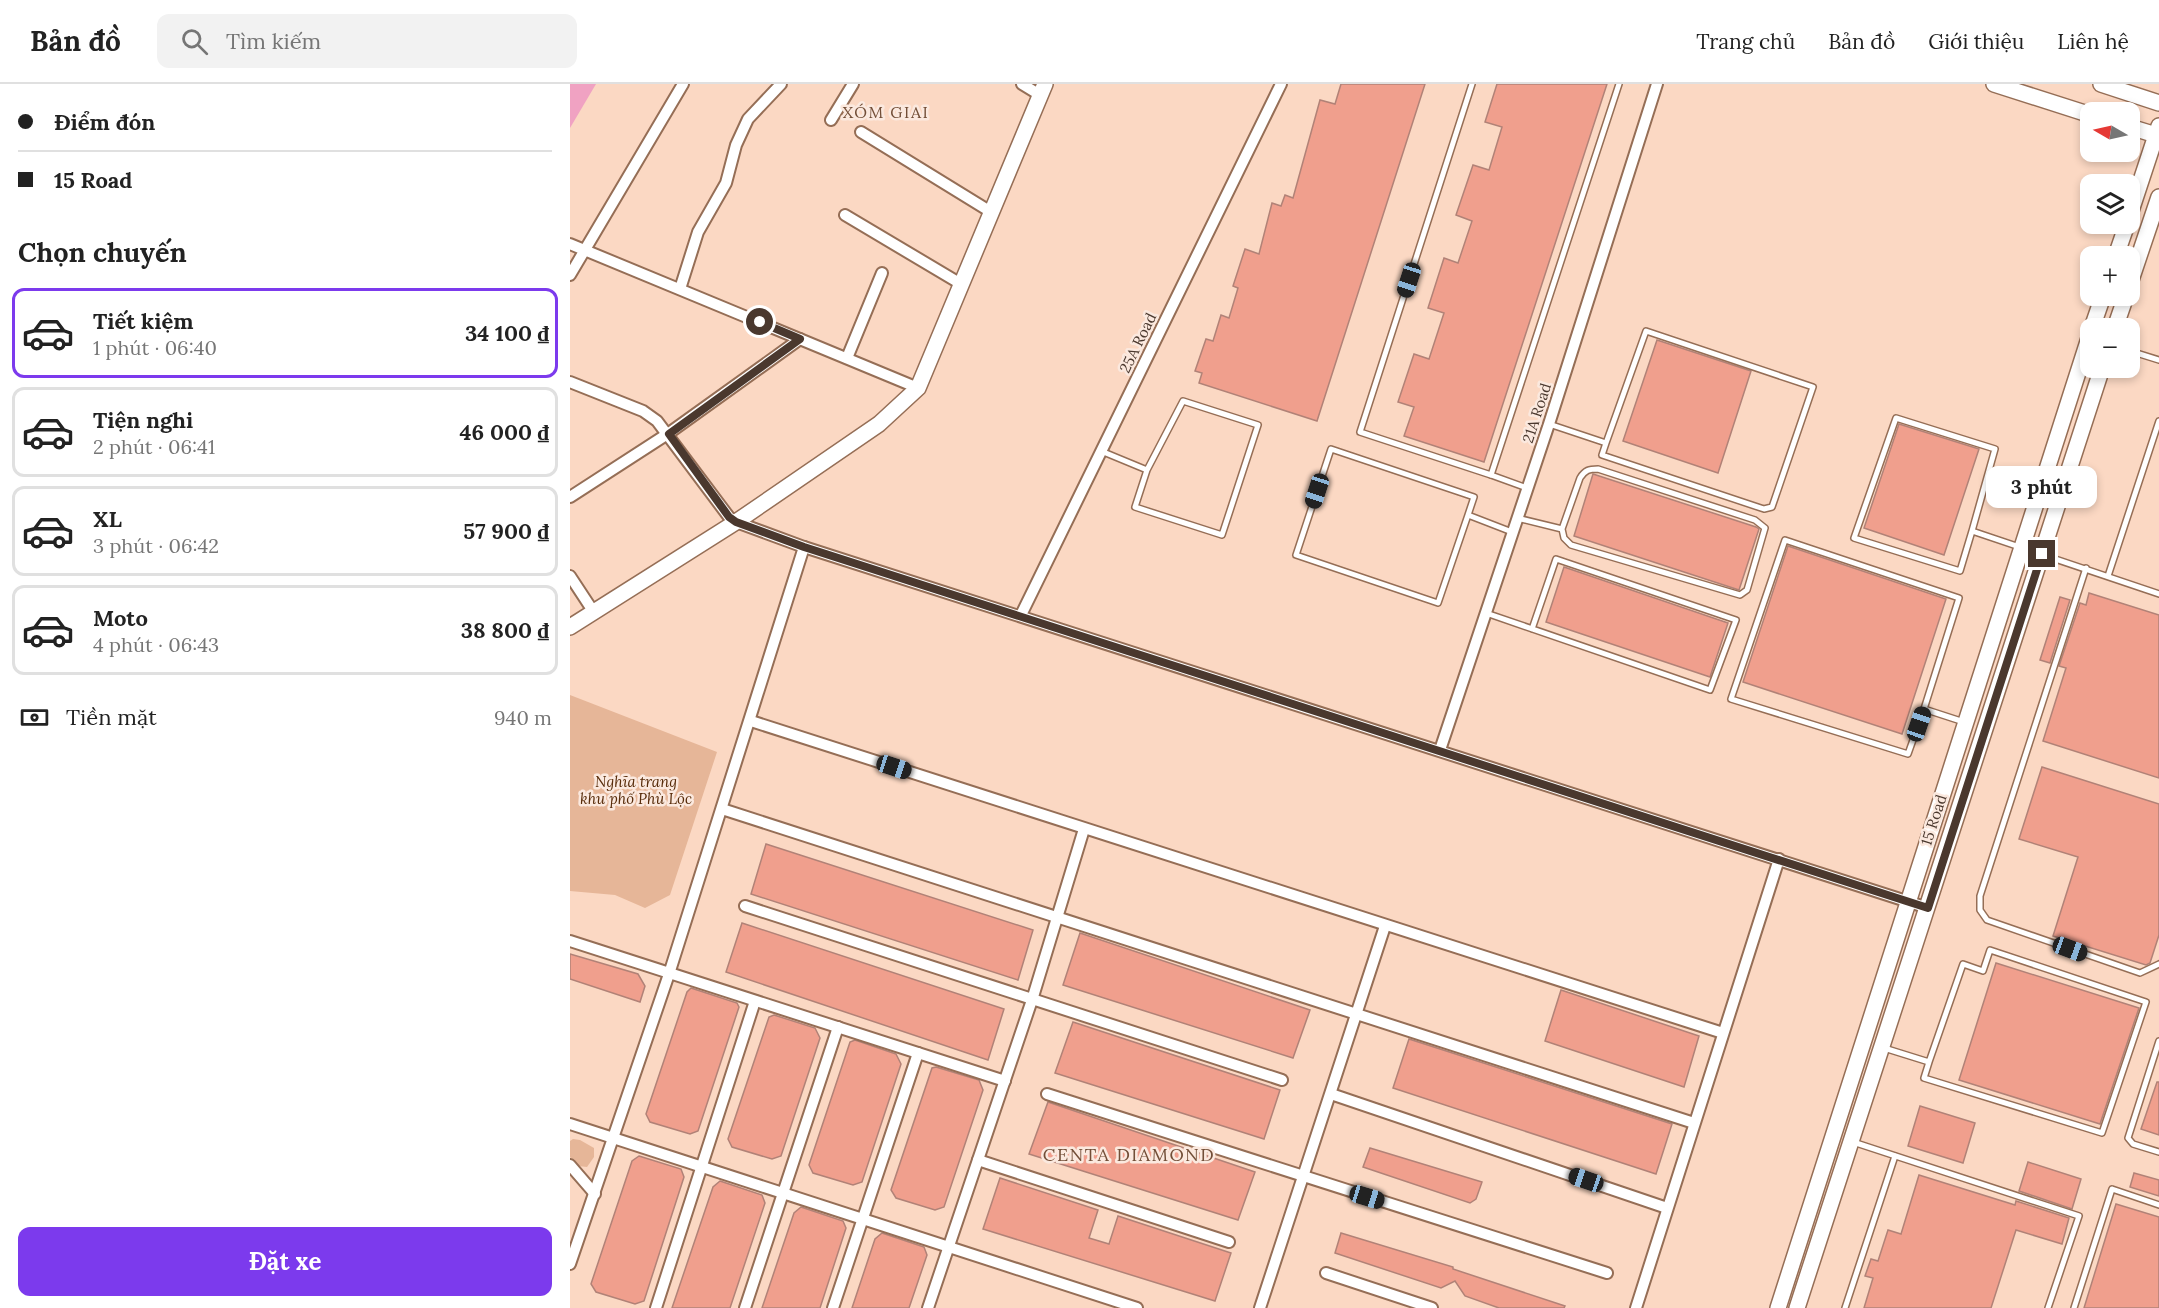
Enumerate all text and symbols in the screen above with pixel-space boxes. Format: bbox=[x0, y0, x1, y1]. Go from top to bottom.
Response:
search box bbox=[157, 14, 577, 68]
text: Bản đồ bbox=[30, 23, 121, 59]
icon: search bbox=[178, 25, 211, 58]
text: Tìm kiếm bbox=[226, 27, 321, 55]
text: Trang chủ bbox=[1696, 28, 1795, 55]
text: Bản đồ bbox=[1828, 28, 1895, 55]
text: Giới thiệu bbox=[1928, 28, 2024, 55]
text: Liên hệ bbox=[2057, 28, 2129, 55]
district label: XÓM GIAI bbox=[843, 102, 929, 122]
north arrow bbox=[2080, 102, 2140, 162]
map controls bbox=[2080, 102, 2140, 378]
text: Điểm đón bbox=[54, 108, 155, 136]
text: 15 Road bbox=[54, 166, 132, 194]
button: layers bbox=[2080, 174, 2140, 234]
text: Chọn chuyến bbox=[18, 235, 187, 269]
button: + bbox=[2080, 246, 2140, 306]
car bbox=[1395, 260, 1423, 300]
icon: car bbox=[21, 306, 75, 360]
text: Tiết kiệm bbox=[93, 307, 193, 335]
route start bbox=[746, 308, 773, 335]
street label: 25A Road bbox=[1115, 310, 1160, 376]
button: − bbox=[2080, 318, 2140, 378]
text: 34 100 ₫ bbox=[465, 319, 549, 347]
text: 1 phút · 06:40 bbox=[93, 335, 217, 360]
street label: 21A Road bbox=[1518, 380, 1555, 445]
icon: car bbox=[21, 405, 75, 459]
text: Tiện nghi bbox=[93, 406, 193, 434]
text: 46 000 ₫ bbox=[459, 418, 549, 446]
text: 2 phút · 06:41 bbox=[93, 434, 215, 459]
callout: 3 phút bbox=[1986, 467, 2098, 509]
car bbox=[1303, 471, 1331, 511]
text: 3 phút bbox=[2011, 474, 2072, 499]
icon: car bbox=[21, 504, 75, 558]
text: XL bbox=[93, 505, 122, 533]
text: 57 900 ₫ bbox=[463, 517, 549, 545]
text: 3 phút · 06:42 bbox=[93, 533, 219, 558]
route end bbox=[2028, 540, 2055, 567]
icon: car bbox=[21, 603, 75, 657]
text: Moto bbox=[93, 604, 148, 632]
text: 38 800 ₫ bbox=[461, 616, 549, 644]
text: 4 phút · 06:43 bbox=[93, 632, 219, 657]
icon: cash bbox=[18, 701, 51, 734]
text: Tiền mặt bbox=[66, 703, 157, 731]
car bbox=[1905, 704, 1933, 744]
text: 940 m bbox=[494, 705, 552, 730]
car bbox=[874, 753, 914, 781]
park label: Nghĩa trang khu phố Phù Lộc bbox=[580, 772, 692, 808]
street label: 15 Road bbox=[1916, 792, 1951, 848]
car bbox=[2050, 934, 2090, 964]
district label: CENTA DIAMOND bbox=[1043, 1143, 1215, 1166]
car bbox=[1566, 1166, 1606, 1194]
car bbox=[1347, 1183, 1387, 1211]
button: Đặt xe bbox=[18, 1227, 552, 1296]

